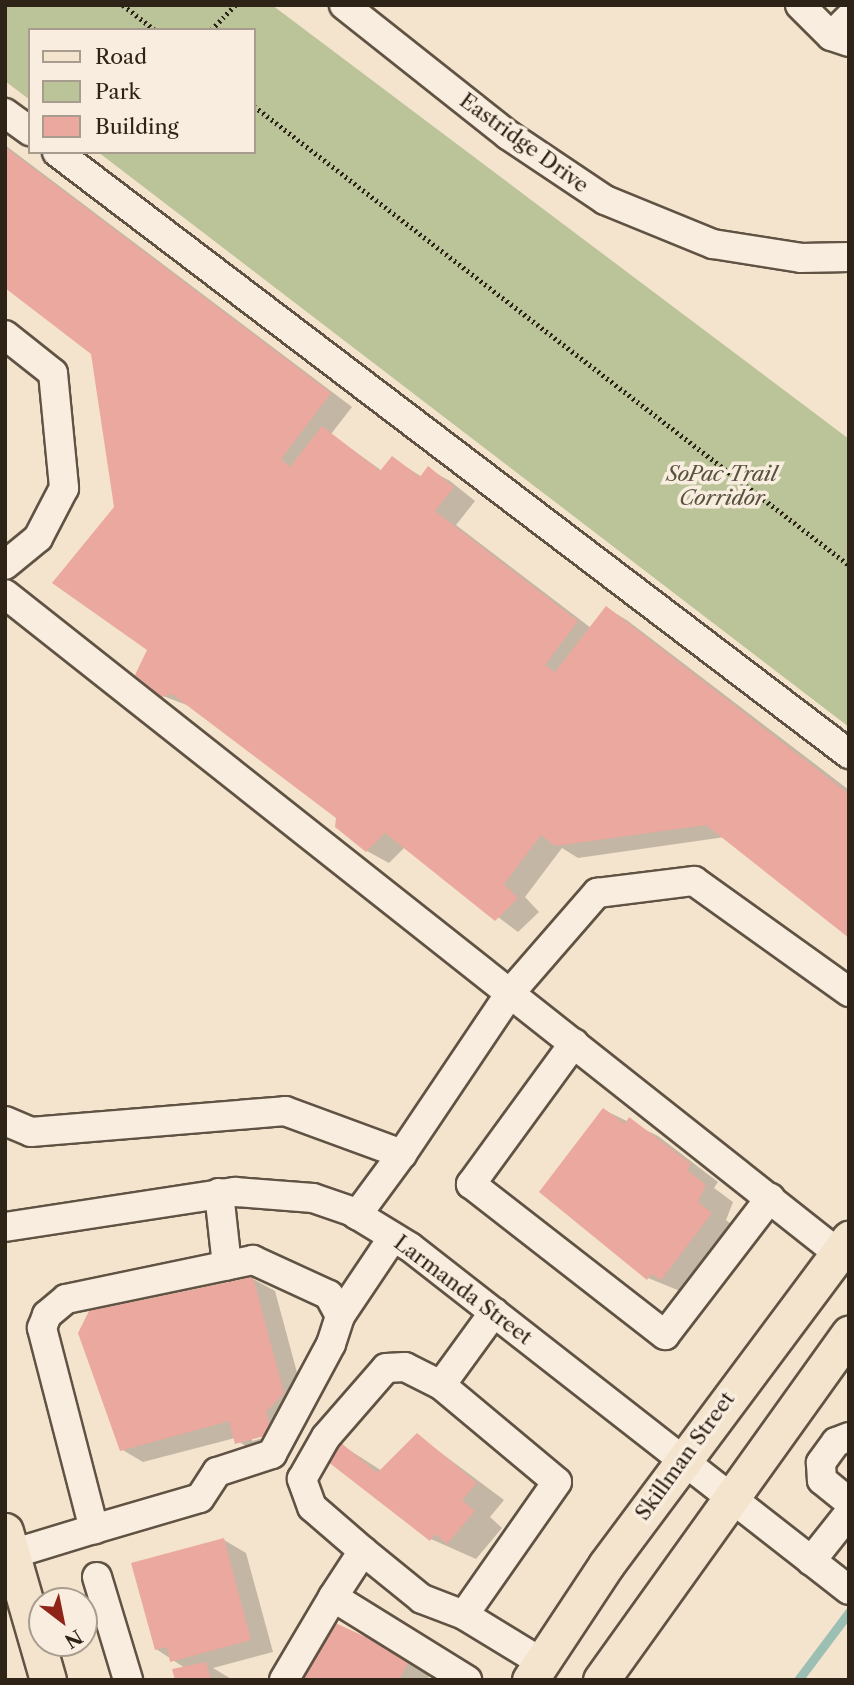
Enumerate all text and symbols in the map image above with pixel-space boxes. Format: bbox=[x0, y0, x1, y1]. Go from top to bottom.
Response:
legend bbox=[28, 28, 256, 154]
text: Road bbox=[95, 44, 147, 69]
text: Park bbox=[95, 79, 141, 104]
street label: Eastridge Drive bbox=[455, 88, 593, 198]
text: Building bbox=[95, 114, 179, 139]
park label: SoPac Trail Corridor bbox=[666, 461, 778, 511]
street label: Larmanda Street bbox=[389, 1230, 537, 1350]
street label: Skillman Street bbox=[630, 1387, 740, 1525]
north arrow bbox=[28, 1587, 98, 1657]
text: N bbox=[60, 1624, 86, 1653]

